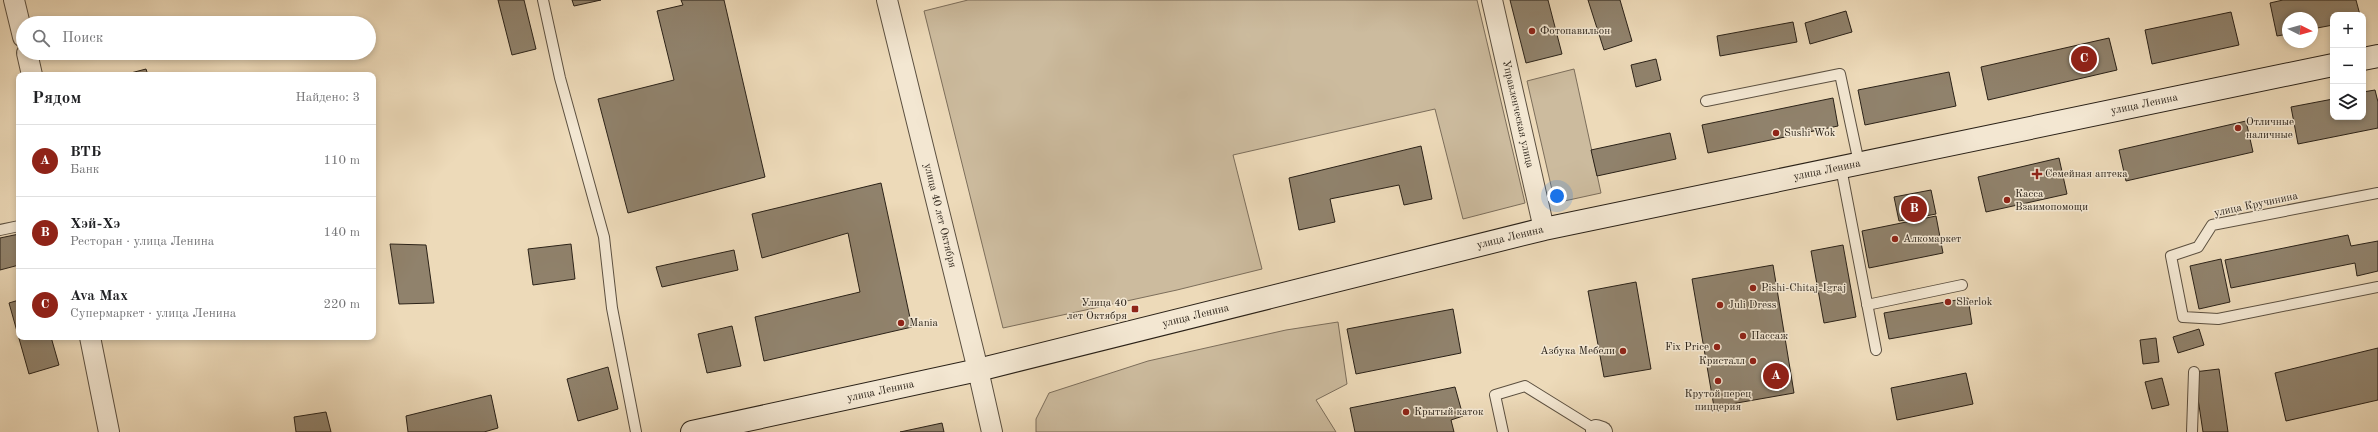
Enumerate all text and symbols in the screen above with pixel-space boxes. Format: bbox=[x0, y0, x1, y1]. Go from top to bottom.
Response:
north arrow bbox=[2282, 12, 2318, 48]
map controls bbox=[2330, 12, 2366, 120]
button: + bbox=[2330, 12, 2366, 48]
search box bbox=[16, 16, 376, 60]
marker: Фотопавильон bbox=[1527, 26, 1537, 36]
place label: Фотопавильон bbox=[1540, 26, 1610, 37]
icon: search bbox=[30, 27, 52, 49]
text: Поиск bbox=[62, 31, 103, 46]
pin: C bbox=[2071, 44, 2097, 74]
button: − bbox=[2330, 48, 2366, 84]
street label: Управленческая улица bbox=[1500, 59, 1536, 169]
button: layers bbox=[2330, 84, 2366, 120]
text: Рядом bbox=[32, 90, 81, 107]
text: Найдено: 3 bbox=[296, 91, 360, 104]
street label: улица Ленина bbox=[2110, 92, 2179, 117]
place label: Отличные наличные bbox=[2246, 117, 2294, 141]
marker: Отличные наличные bbox=[2233, 123, 2243, 133]
marker: Sushi Wok bbox=[1771, 128, 1781, 138]
place label: Sushi Wok bbox=[1784, 128, 1836, 139]
text: ВТБ bbox=[70, 145, 101, 160]
text: A bbox=[40, 154, 50, 167]
text: 110 m bbox=[323, 154, 360, 167]
street label: улица Ленина bbox=[1792, 158, 1862, 183]
street label: улица 40 лет Октября bbox=[922, 162, 958, 269]
text: Банк bbox=[70, 163, 99, 176]
marker: Семейная аптека bbox=[2032, 169, 2042, 179]
place label: Семейная аптека bbox=[2045, 169, 2128, 180]
your location bbox=[1547, 186, 1567, 206]
place label: Касса Взаимопомощи bbox=[2015, 189, 2088, 213]
street label: улица Кручинина bbox=[2213, 191, 2299, 219]
pin: B bbox=[1901, 194, 1927, 224]
marker: Касса Взаимопомощи bbox=[2002, 195, 2012, 205]
text: Хэй-Хэ bbox=[70, 217, 120, 232]
street label: улица Ленина bbox=[1476, 224, 1545, 251]
text: B bbox=[40, 226, 50, 239]
text: 140 m bbox=[323, 226, 360, 239]
marker: Алкомаркет bbox=[1890, 234, 1900, 244]
place label: Алкомаркет bbox=[1903, 234, 1961, 245]
text: Ресторан · улица Ленина bbox=[70, 235, 214, 248]
marker: Pishi-Chitaj-Igraj bbox=[1748, 283, 1758, 293]
place label: Pishi-Chitaj-Igraj bbox=[1761, 283, 1846, 294]
text: Ava Max bbox=[70, 289, 128, 304]
marker: Sherlok bbox=[1943, 297, 1953, 307]
place label: Sherlok bbox=[1956, 297, 1993, 308]
text: C bbox=[41, 298, 49, 311]
text: 220 m bbox=[323, 298, 360, 311]
place label: Улица 40 лет Октября bbox=[1067, 298, 1127, 322]
marker: Juli Dress bbox=[1715, 300, 1725, 310]
place label: Juli Dress bbox=[1728, 300, 1777, 311]
street label: улица Ленина bbox=[1161, 302, 1231, 329]
marker: Улица 40 лет Октября bbox=[1130, 304, 1140, 314]
text: Супермаркет · улица Ленина bbox=[70, 307, 236, 320]
marker: Mania bbox=[896, 318, 906, 328]
place label: Mania bbox=[909, 318, 939, 329]
marker: Пассаж bbox=[1738, 331, 1748, 341]
place label: Пассаж bbox=[1751, 331, 1788, 342]
place label: Fix Price bbox=[1665, 342, 1709, 353]
marker: Fix Price bbox=[1712, 342, 1722, 352]
place label: Азбука Мебели bbox=[1540, 346, 1615, 357]
marker: Азбука Мебели bbox=[1618, 346, 1628, 356]
place label: Кристалл bbox=[1699, 356, 1745, 367]
marker: Кристалл bbox=[1748, 356, 1758, 366]
pin: A bbox=[1763, 361, 1789, 391]
marker: Крутой перец пиццерия bbox=[1713, 376, 1723, 386]
street label: улица Ленина bbox=[846, 378, 916, 404]
place label: Крутой перец пиццерия bbox=[1685, 389, 1751, 413]
marker: Крытый каток bbox=[1401, 407, 1411, 417]
place label: Крытый каток bbox=[1414, 407, 1484, 418]

